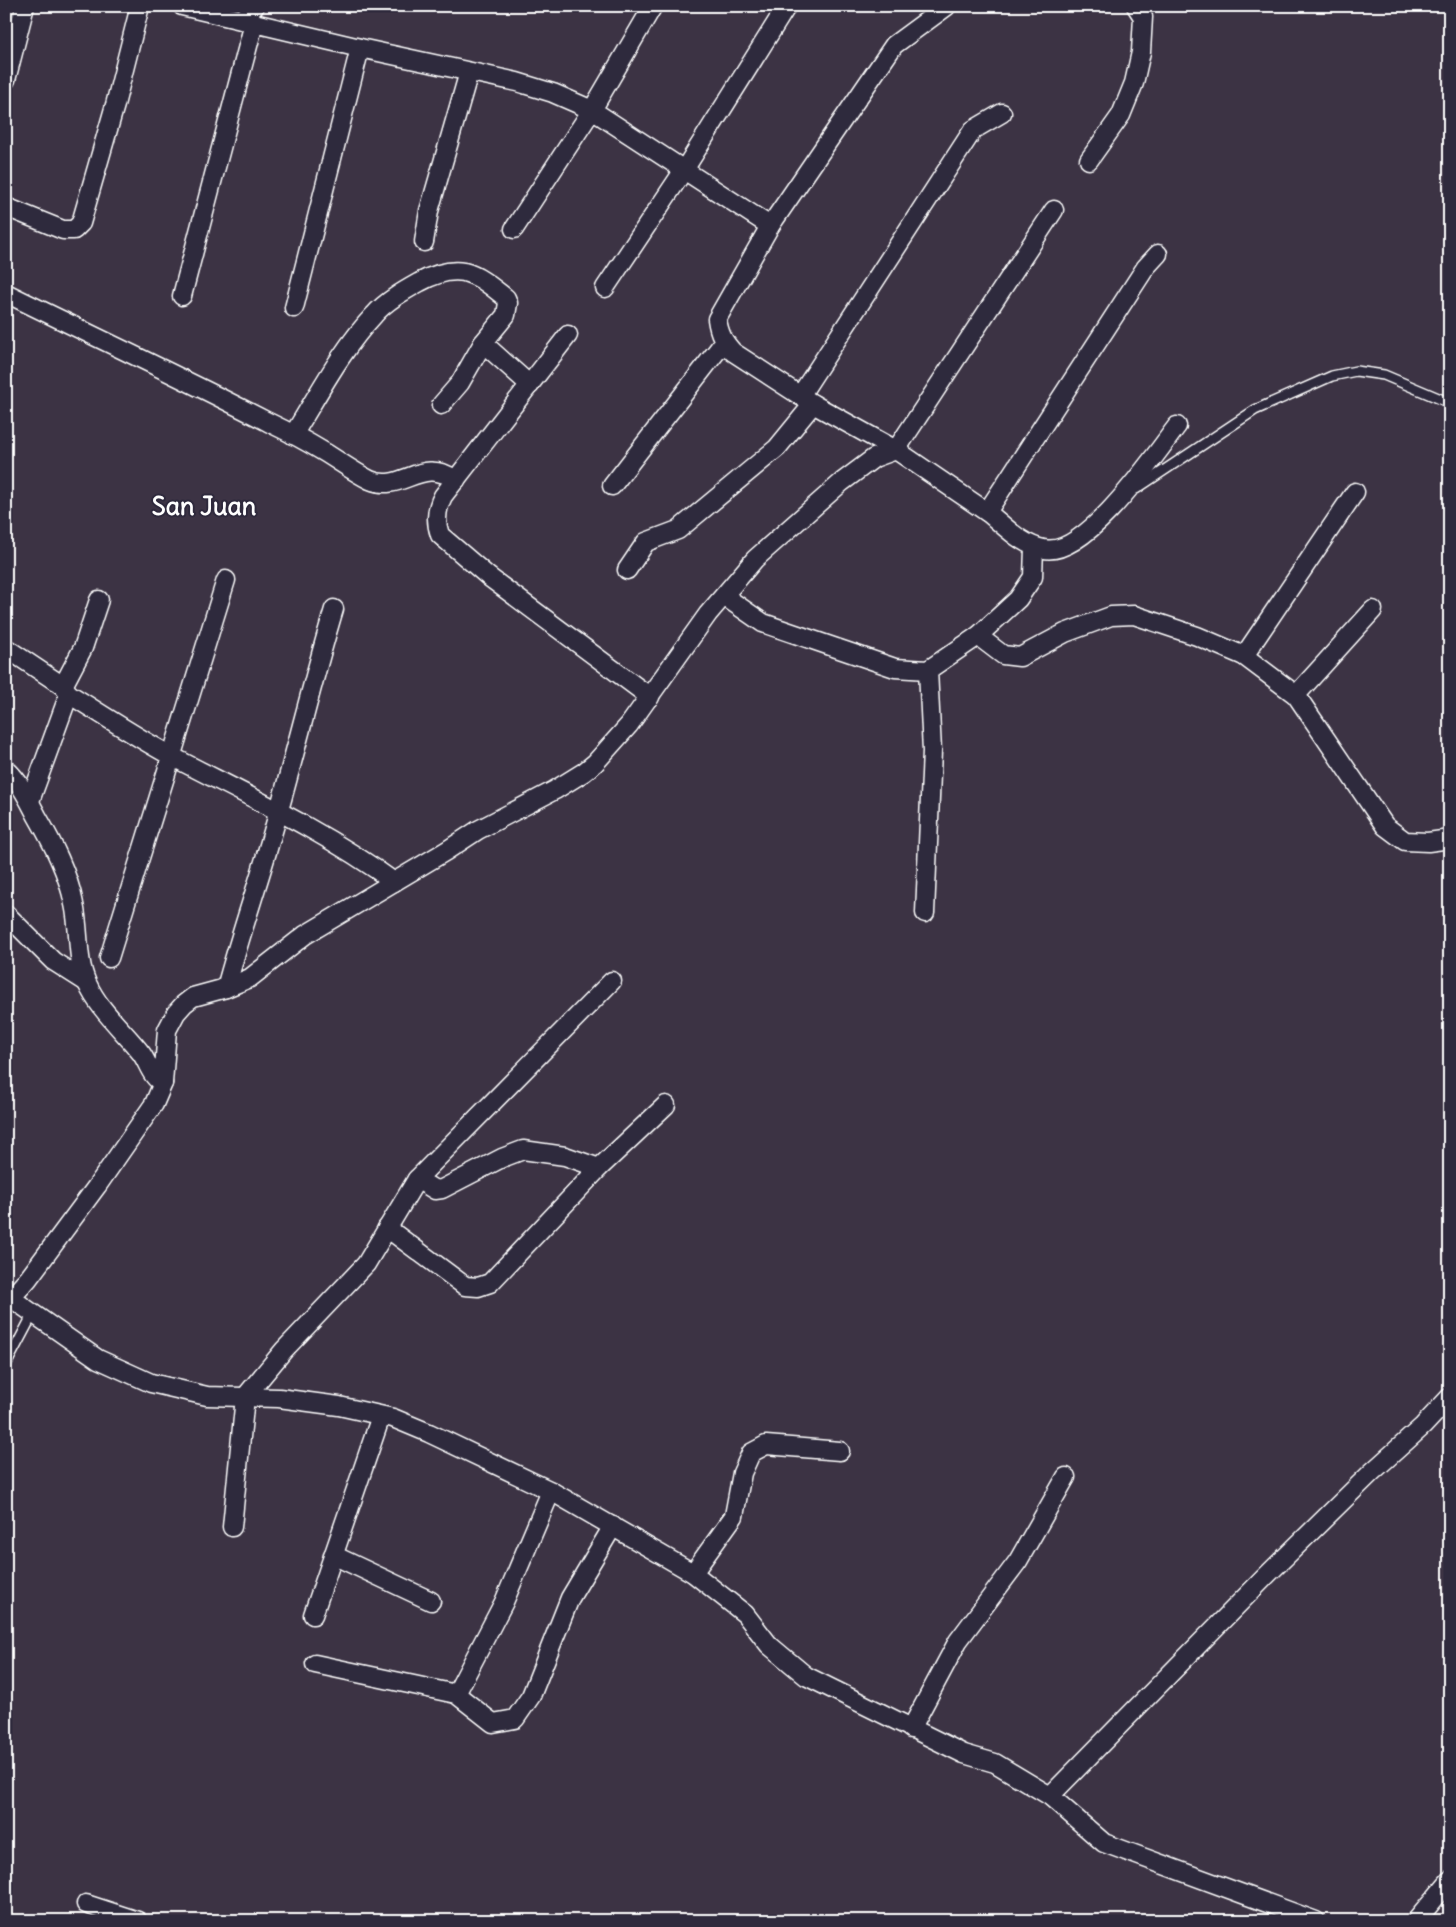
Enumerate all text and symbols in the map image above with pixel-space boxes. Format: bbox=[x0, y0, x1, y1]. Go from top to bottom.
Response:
district label: San Juan bbox=[152, 490, 257, 522]

